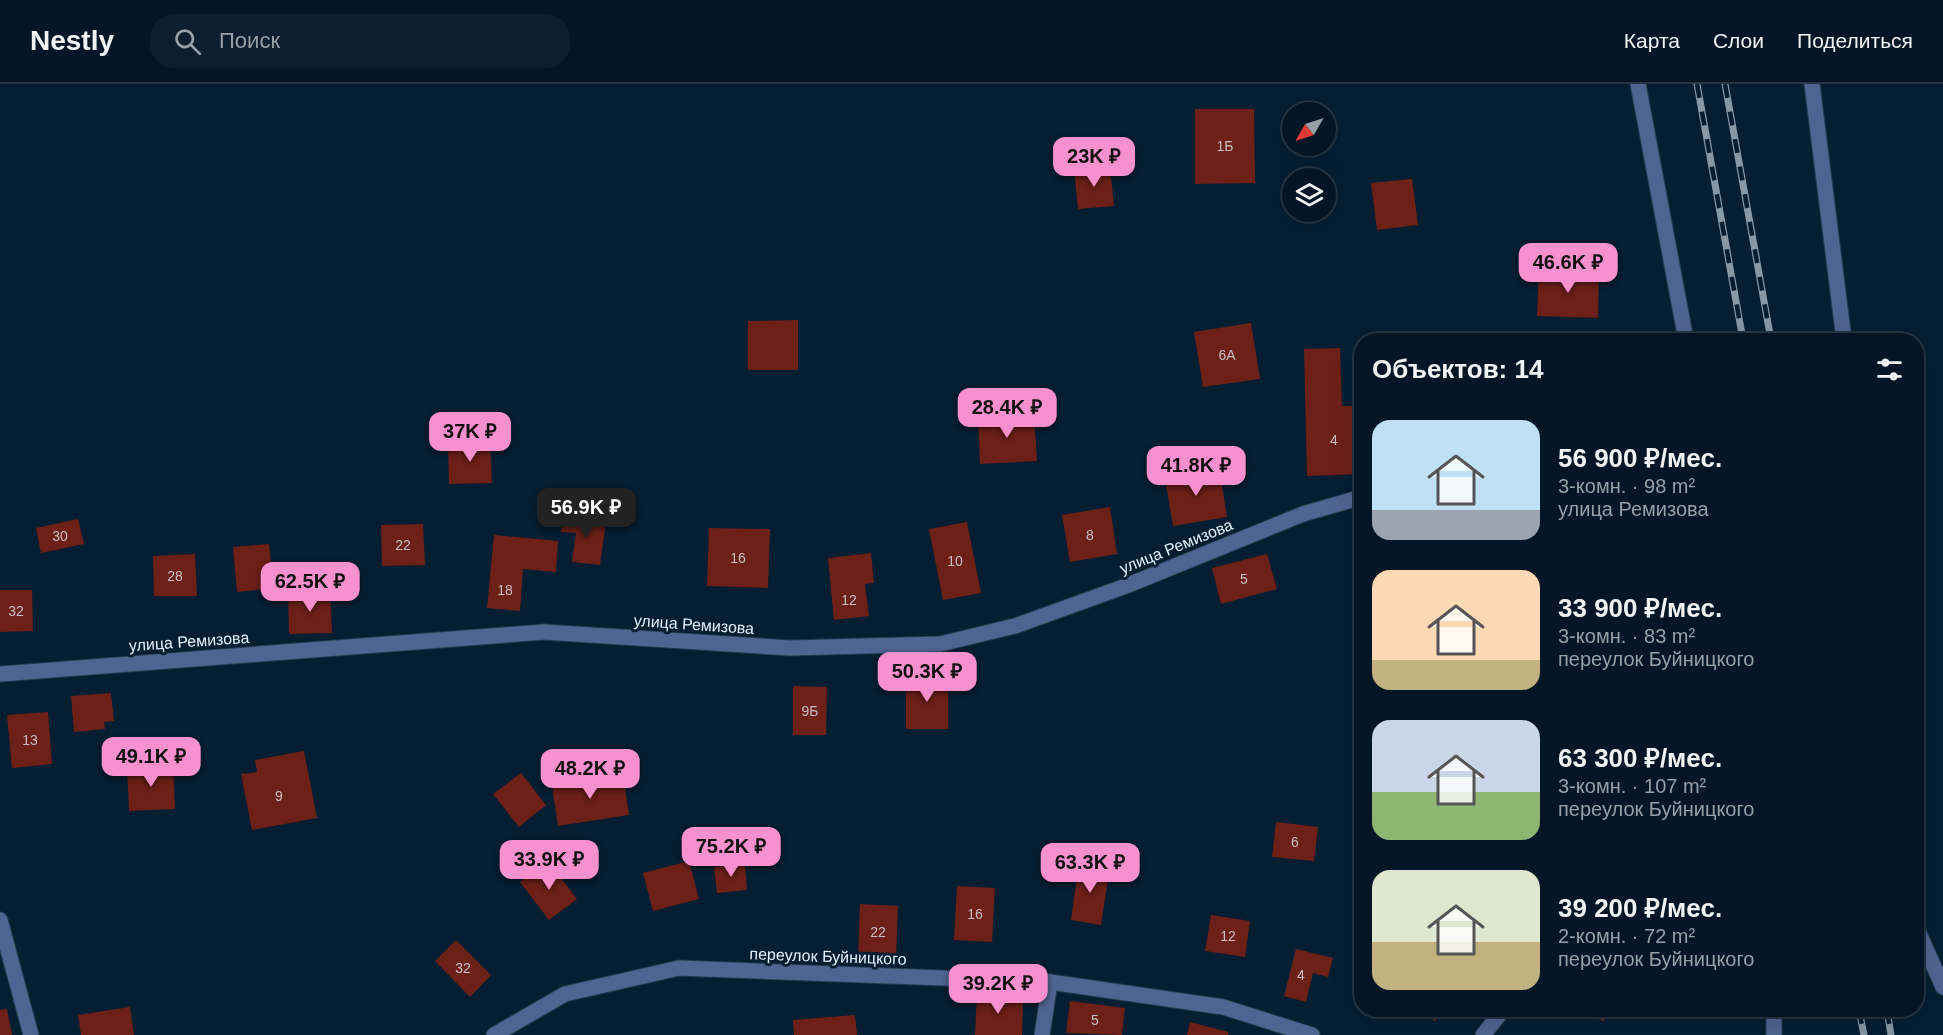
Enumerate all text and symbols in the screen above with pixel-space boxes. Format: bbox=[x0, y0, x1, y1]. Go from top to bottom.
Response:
search box bbox=[150, 14, 570, 68]
text: Nestly bbox=[30, 25, 114, 56]
icon: search bbox=[171, 25, 204, 58]
text: Поиск bbox=[219, 28, 280, 53]
text: Карта bbox=[1624, 29, 1680, 52]
text: Слои bbox=[1713, 29, 1764, 52]
text: Поделиться bbox=[1797, 29, 1913, 52]
north arrow bbox=[1282, 102, 1336, 156]
map controls bbox=[1282, 102, 1336, 222]
pin: 23K ₽ bbox=[1052, 137, 1136, 188]
house number: 1Б bbox=[1217, 138, 1233, 154]
text: 23K ₽ bbox=[1067, 145, 1121, 167]
button: layers bbox=[1282, 168, 1336, 222]
pin: 46.6K ₽ bbox=[1513, 243, 1623, 294]
text: 46.6K ₽ bbox=[1533, 251, 1603, 273]
house number: 6А bbox=[1218, 347, 1236, 363]
icon: filters bbox=[1873, 353, 1906, 386]
text: Объектов: 14 bbox=[1372, 354, 1543, 384]
pin: 28.4K ₽ bbox=[952, 388, 1062, 439]
text: 28.4K ₽ bbox=[972, 396, 1042, 418]
pin: 37K ₽ bbox=[428, 412, 512, 463]
text: 37K ₽ bbox=[443, 420, 497, 442]
house number: 4 bbox=[1330, 432, 1338, 448]
text: 56 900 ₽/мес. bbox=[1558, 443, 1722, 473]
icon: home bbox=[1420, 444, 1492, 516]
pin: 41.8K ₽ bbox=[1141, 446, 1251, 497]
text: 41.8K ₽ bbox=[1161, 454, 1231, 476]
text: 3-комн. · 98 m² bbox=[1558, 475, 1695, 497]
pin: 56.9K ₽ bbox=[531, 488, 641, 539]
text: 56.9K ₽ bbox=[551, 496, 621, 518]
text: улица Ремизова bbox=[1558, 498, 1709, 520]
street label: улица Ремизова bbox=[1117, 516, 1235, 577]
house number: 8 bbox=[1086, 527, 1094, 543]
house number: 30 bbox=[52, 528, 68, 544]
house number: 22 bbox=[395, 537, 411, 553]
house number: 16 bbox=[730, 550, 746, 566]
house number: 10 bbox=[947, 553, 963, 569]
pin: 62.5K ₽ bbox=[255, 562, 365, 613]
house number: 28 bbox=[167, 568, 183, 584]
text: 62.5K ₽ bbox=[275, 570, 345, 592]
house number: 5 bbox=[1240, 571, 1248, 587]
house number: 18 bbox=[497, 582, 513, 598]
house number: 12 bbox=[841, 592, 857, 608]
text: 33 900 ₽/мес. bbox=[1558, 593, 1722, 623]
icon: home bbox=[1420, 594, 1492, 666]
house number: 32 bbox=[8, 603, 24, 619]
street label: улица Ремизова bbox=[633, 612, 755, 637]
text: 3-комн. · 83 m² bbox=[1558, 625, 1695, 647]
street label: улица Ремизова bbox=[128, 629, 250, 654]
text: переулок Буйницкого bbox=[1558, 648, 1754, 670]
pin: 50.3K ₽ bbox=[872, 652, 982, 703]
text: 50.3K ₽ bbox=[892, 660, 962, 682]
house number: 9Б bbox=[802, 703, 818, 719]
house number: 13 bbox=[22, 732, 38, 748]
pin: 49.1K ₽ bbox=[96, 737, 206, 788]
text: 63 300 ₽/мес. bbox=[1558, 743, 1722, 773]
icon: home bbox=[1420, 744, 1492, 816]
text: 49.1K ₽ bbox=[116, 745, 186, 767]
pin: 48.2K ₽ bbox=[535, 749, 645, 800]
text: 48.2K ₽ bbox=[555, 757, 625, 779]
text: 3-комн. · 107 m² bbox=[1558, 775, 1706, 797]
house number: 9 bbox=[275, 788, 283, 804]
text: переулок Буйницкого bbox=[1558, 798, 1754, 820]
pin: 75.2K ₽ bbox=[676, 827, 786, 878]
house number: 6 bbox=[1291, 834, 1299, 850]
text: 75.2K ₽ bbox=[696, 835, 766, 857]
pin: 33.9K ₽ bbox=[494, 840, 604, 891]
pin: 63.3K ₽ bbox=[1035, 843, 1145, 894]
text: 33.9K ₽ bbox=[514, 848, 584, 870]
text: 63.3K ₽ bbox=[1055, 851, 1125, 873]
text: 39 200 ₽/мес. bbox=[1558, 893, 1722, 923]
icon: home bbox=[1420, 894, 1492, 966]
house number: 16 bbox=[967, 906, 983, 922]
house number: 22 bbox=[870, 924, 886, 940]
text: 2-комн. · 72 m² bbox=[1558, 925, 1695, 947]
house number: 12 bbox=[1220, 928, 1236, 944]
street label: переулок Буйницкого bbox=[749, 945, 907, 968]
text: переулок Буйницкого bbox=[1558, 948, 1754, 970]
house number: 32 bbox=[455, 960, 471, 976]
pin: 39.2K ₽ bbox=[943, 964, 1053, 1015]
house number: 4 bbox=[1297, 967, 1305, 983]
text: 39.2K ₽ bbox=[963, 972, 1033, 994]
house number: 5 bbox=[1091, 1012, 1099, 1028]

